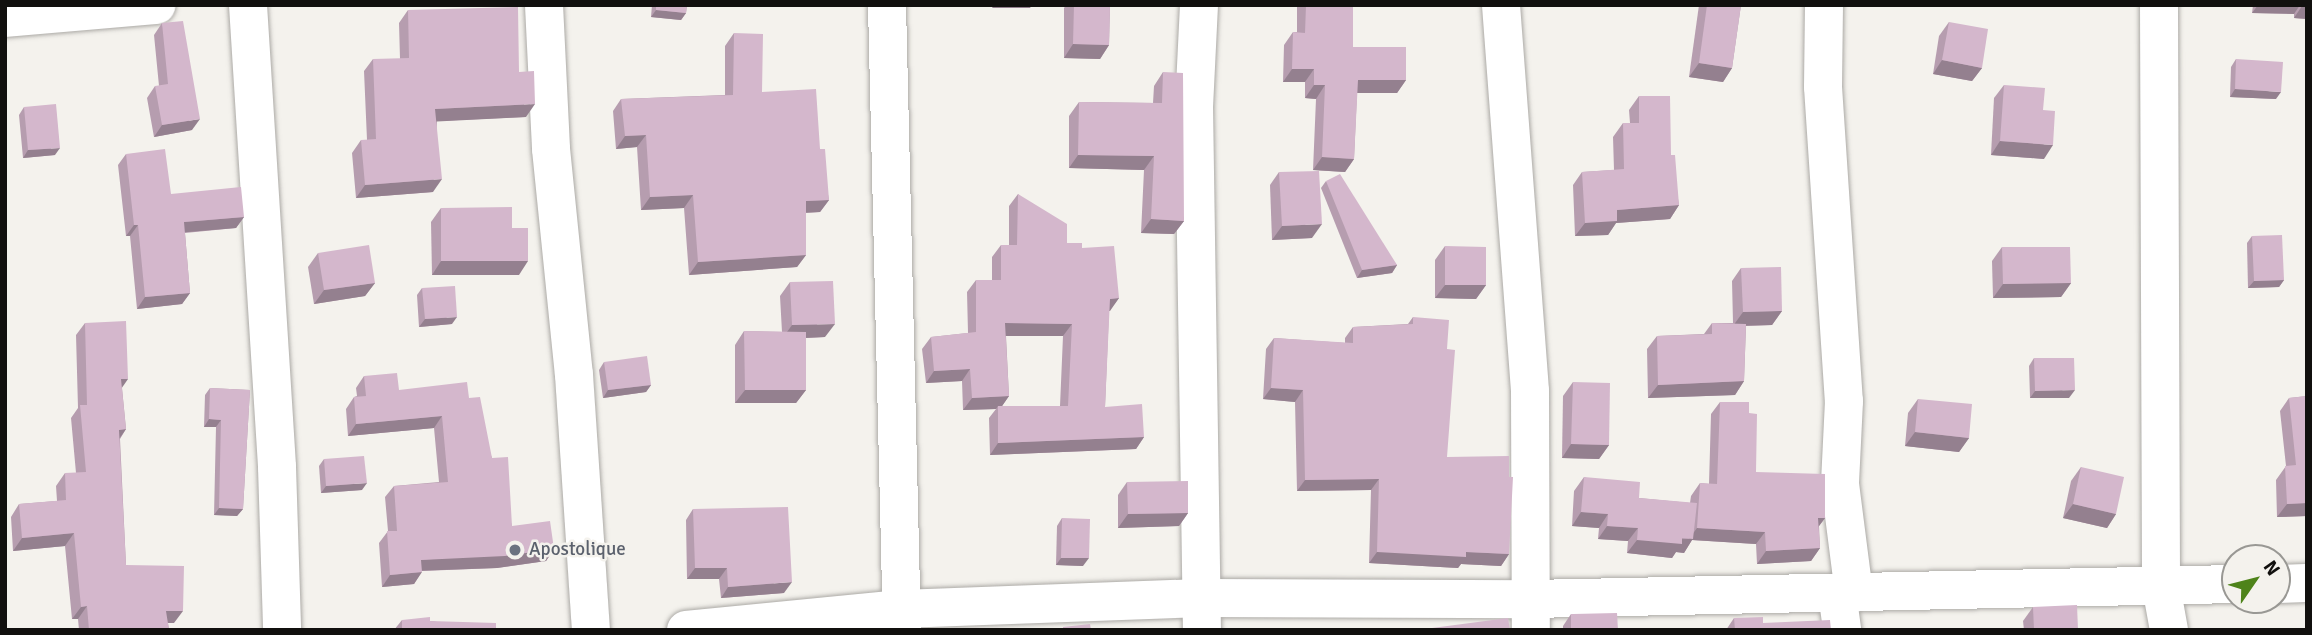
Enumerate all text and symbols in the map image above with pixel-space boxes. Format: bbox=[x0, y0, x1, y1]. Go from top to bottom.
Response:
place label: Apostolique bbox=[529, 539, 626, 561]
marker: Apostolique bbox=[507, 542, 523, 558]
north arrow bbox=[2221, 544, 2291, 614]
text: N bbox=[2258, 556, 2285, 580]

